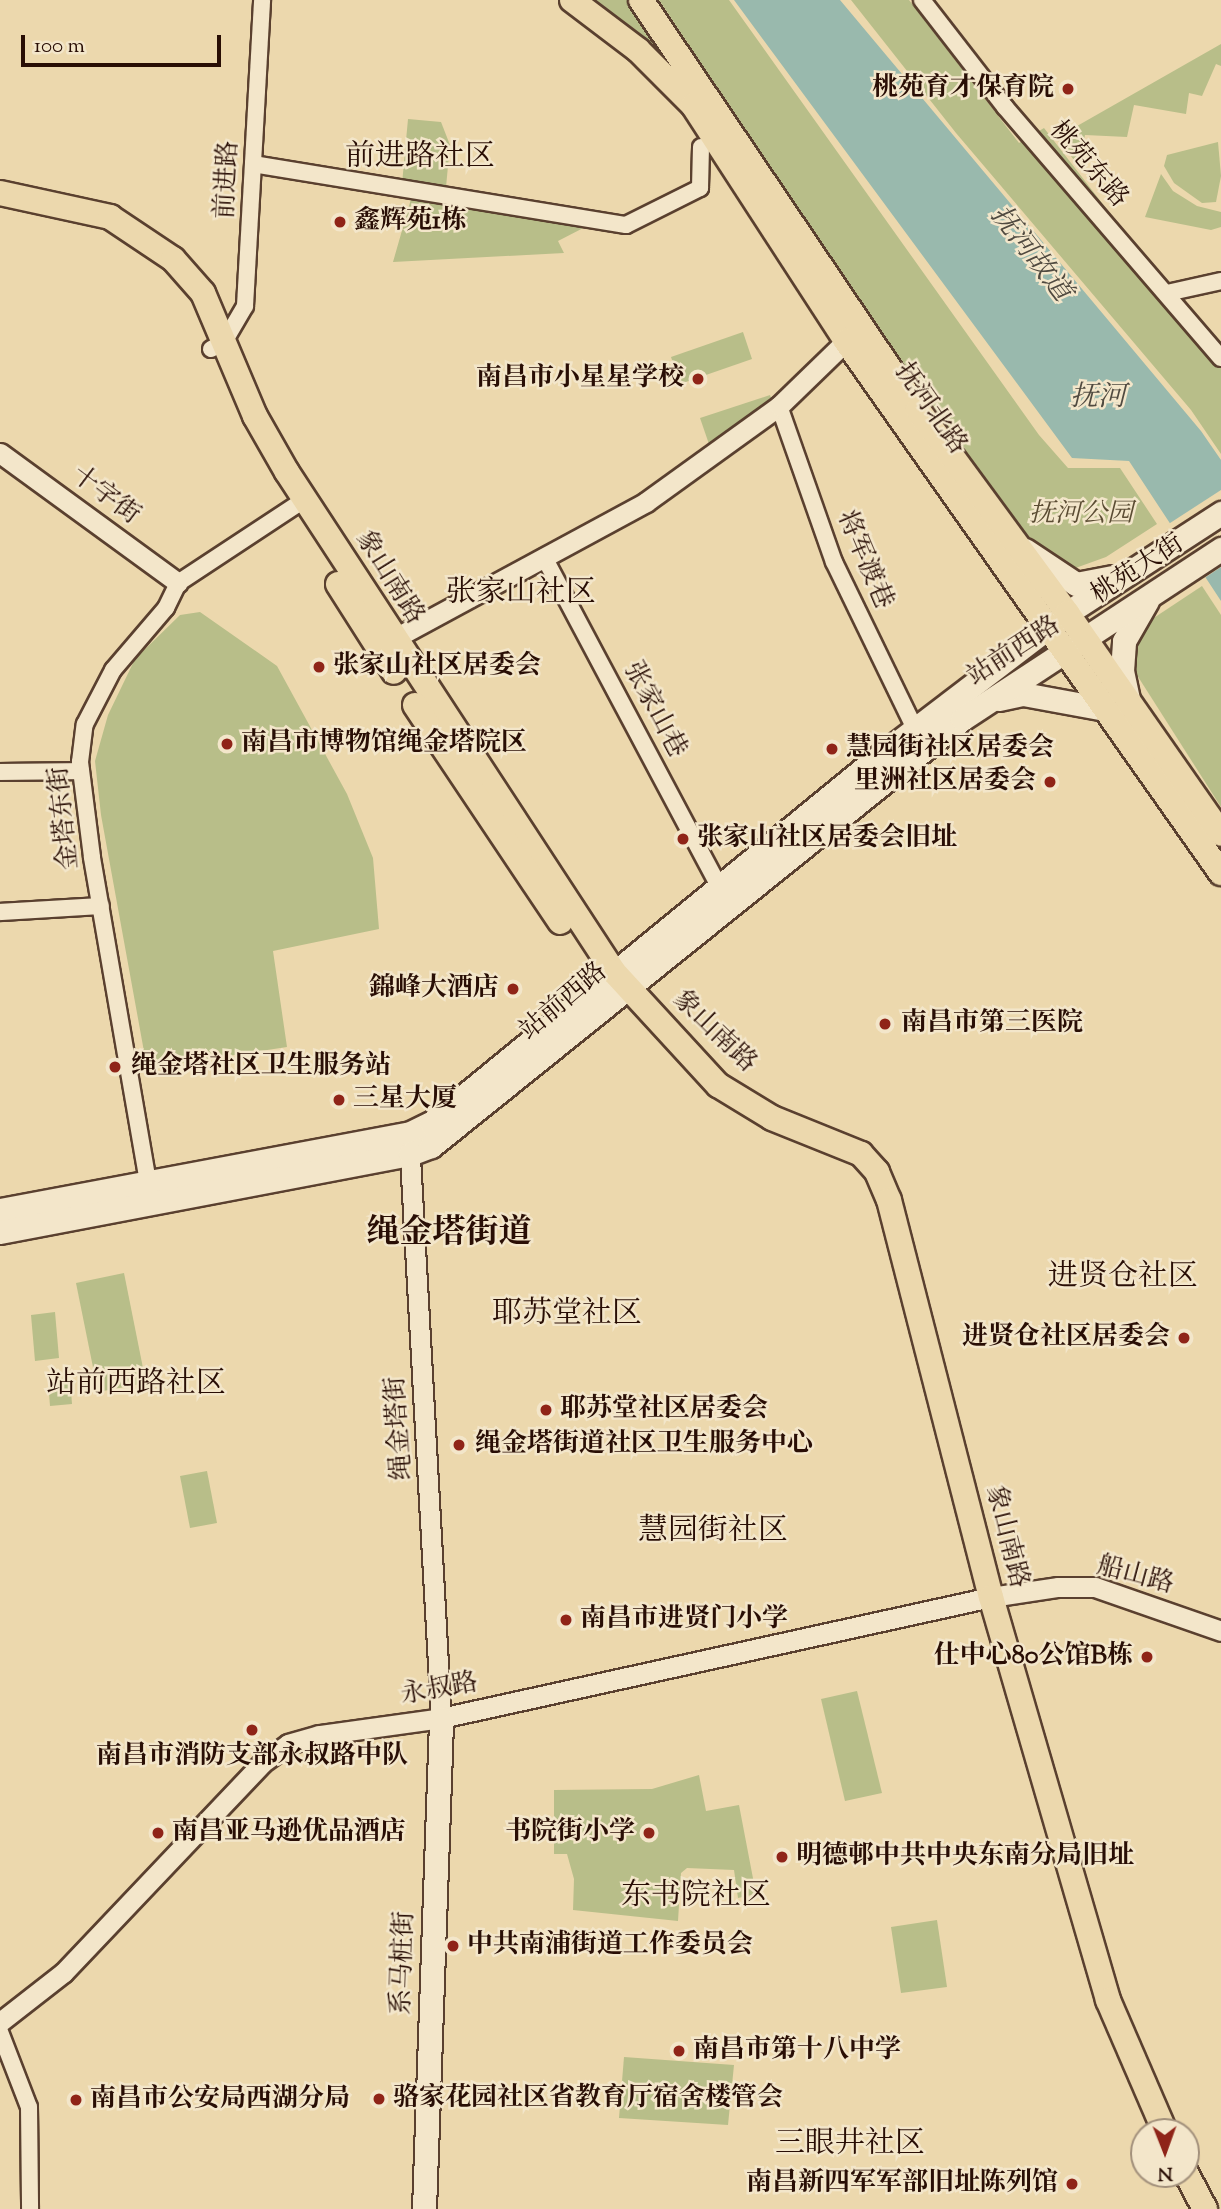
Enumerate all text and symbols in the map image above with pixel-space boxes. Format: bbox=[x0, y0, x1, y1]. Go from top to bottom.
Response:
scale bar bbox=[24, 21, 224, 65]
text: 100 m bbox=[34, 32, 85, 62]
place label: 桃苑育才保育院 bbox=[872, 73, 1054, 105]
marker: 桃苑育才保育院 bbox=[1060, 81, 1076, 97]
street label: 桃苑东路 bbox=[1042, 116, 1134, 214]
street label: 前进路 bbox=[210, 140, 246, 220]
district label: 前进路社区 bbox=[345, 140, 495, 176]
water label: 抚河故道 bbox=[982, 200, 1078, 308]
place label: 鑫辉苑1栋 bbox=[354, 206, 467, 238]
marker: 鑫辉苑1栋 bbox=[332, 214, 348, 230]
street label: 抚河北路 bbox=[887, 357, 973, 461]
place label: 南昌市小星星学校 bbox=[476, 363, 684, 395]
marker: 南昌市小星星学校 bbox=[690, 371, 706, 387]
water label: 抚河 bbox=[1070, 381, 1126, 415]
street label: 十字街 bbox=[64, 460, 146, 532]
park label: 抚河公园 bbox=[1029, 499, 1133, 531]
street label: 将军渡巷 bbox=[829, 506, 899, 614]
street label: 象山南路 bbox=[348, 526, 430, 630]
street label: 桃苑大街 bbox=[1086, 529, 1190, 611]
district label: 张家山社区 bbox=[446, 576, 596, 612]
street label: 站前西路 bbox=[962, 611, 1066, 693]
place label: 张家山社区居委会 bbox=[333, 651, 541, 683]
street label: 张家山巷 bbox=[616, 657, 692, 763]
marker: 张家山社区居委会 bbox=[311, 659, 327, 675]
place label: 南昌市博物馆绳金塔院区 bbox=[241, 728, 527, 760]
place label: 慧园街社区居委会 bbox=[846, 733, 1054, 765]
marker: 南昌市博物馆绳金塔院区 bbox=[219, 736, 235, 752]
marker: 慧园街社区居委会 bbox=[824, 741, 840, 757]
street label: 金塔东街 bbox=[44, 765, 86, 871]
place label: 里洲社区居委会 bbox=[854, 766, 1036, 798]
marker: 里洲社区居委会 bbox=[1042, 774, 1058, 790]
place label: 张家山社区居委会旧址 bbox=[697, 823, 957, 855]
marker: 张家山社区居委会旧址 bbox=[675, 831, 691, 847]
street label: 站前西路 bbox=[514, 957, 614, 1047]
place label: 錦峰大酒店 bbox=[369, 973, 499, 1005]
marker: 錦峰大酒店 bbox=[505, 981, 521, 997]
street label: 象山南路 bbox=[666, 985, 762, 1079]
place label: 南昌市第三医院 bbox=[901, 1008, 1083, 1040]
marker: 南昌市第三医院 bbox=[875, 1014, 895, 1034]
place label: 绳金塔社区卫生服务站 bbox=[131, 1051, 391, 1083]
marker: 绳金塔社区卫生服务站 bbox=[105, 1057, 125, 1077]
place label: 三星大厦 bbox=[353, 1084, 457, 1116]
marker: 三星大厦 bbox=[331, 1092, 347, 1108]
district label: 绳金塔街道 bbox=[367, 1215, 531, 1255]
district label: 进贤仓社区 bbox=[1048, 1260, 1198, 1296]
district label: 耶苏堂社区 bbox=[492, 1297, 642, 1333]
place label: 进贤仓社区居委会 bbox=[962, 1322, 1170, 1354]
marker: 进贤仓社区居委会 bbox=[1176, 1330, 1192, 1346]
district label: 站前西路社区 bbox=[46, 1367, 226, 1403]
street label: 绳金塔街 bbox=[381, 1375, 419, 1481]
place label: 耶苏堂社区居委会 bbox=[560, 1394, 768, 1426]
marker: 耶苏堂社区居委会 bbox=[538, 1402, 554, 1418]
place label: 绳金塔街道社区卫生服务中心 bbox=[475, 1429, 813, 1461]
marker: 绳金塔街道社区卫生服务中心 bbox=[449, 1435, 469, 1455]
street label: 象山南路 bbox=[978, 1483, 1034, 1591]
district label: 慧园街社区 bbox=[638, 1514, 788, 1550]
street label: 船山路 bbox=[1093, 1551, 1177, 1601]
place label: 南昌市进贤门小学 bbox=[580, 1604, 788, 1636]
marker: 南昌市进贤门小学 bbox=[558, 1612, 574, 1628]
place label: 仕中心80公馆B栋 bbox=[934, 1641, 1133, 1673]
marker: 仕中心80公馆B栋 bbox=[1139, 1649, 1155, 1665]
street label: 永叔路 bbox=[398, 1668, 480, 1712]
marker: 南昌市消防支部永叔路中队 bbox=[244, 1722, 260, 1738]
place label: 南昌市消防支部永叔路中队 bbox=[96, 1741, 408, 1773]
place label: 南昌亚马逊优品酒店 bbox=[172, 1817, 406, 1849]
place label: 书院街小学 bbox=[505, 1817, 635, 1849]
marker: 南昌亚马逊优品酒店 bbox=[150, 1825, 166, 1841]
marker: 书院街小学 bbox=[641, 1825, 657, 1841]
place label: 明德邨中共中央东南分局旧址 bbox=[796, 1841, 1134, 1873]
marker: 明德邨中共中央东南分局旧址 bbox=[774, 1849, 790, 1865]
district label: 东书院社区 bbox=[621, 1879, 771, 1915]
street label: 系马桩街 bbox=[387, 1910, 421, 2016]
place label: 中共南浦街道工作委员会 bbox=[467, 1930, 753, 1962]
marker: 中共南浦街道工作委员会 bbox=[445, 1938, 461, 1954]
place label: 南昌市第十八中学 bbox=[693, 2035, 901, 2067]
marker: 南昌市第十八中学 bbox=[671, 2043, 687, 2059]
place label: 骆家花园社区省教育厅宿舍楼管会 bbox=[393, 2083, 783, 2115]
place label: 南昌市公安局西湖分局 bbox=[90, 2084, 350, 2116]
marker: 骆家花园社区省教育厅宿舍楼管会 bbox=[371, 2091, 387, 2107]
marker: 南昌市公安局西湖分局 bbox=[68, 2092, 84, 2108]
north arrow bbox=[1130, 2118, 1200, 2188]
district label: 三眼井社区 bbox=[775, 2127, 925, 2163]
text: N bbox=[1158, 2159, 1173, 2186]
place label: 南昌新四军军部旧址陈列馆 bbox=[746, 2168, 1058, 2200]
marker: 南昌新四军军部旧址陈列馆 bbox=[1064, 2176, 1080, 2192]

